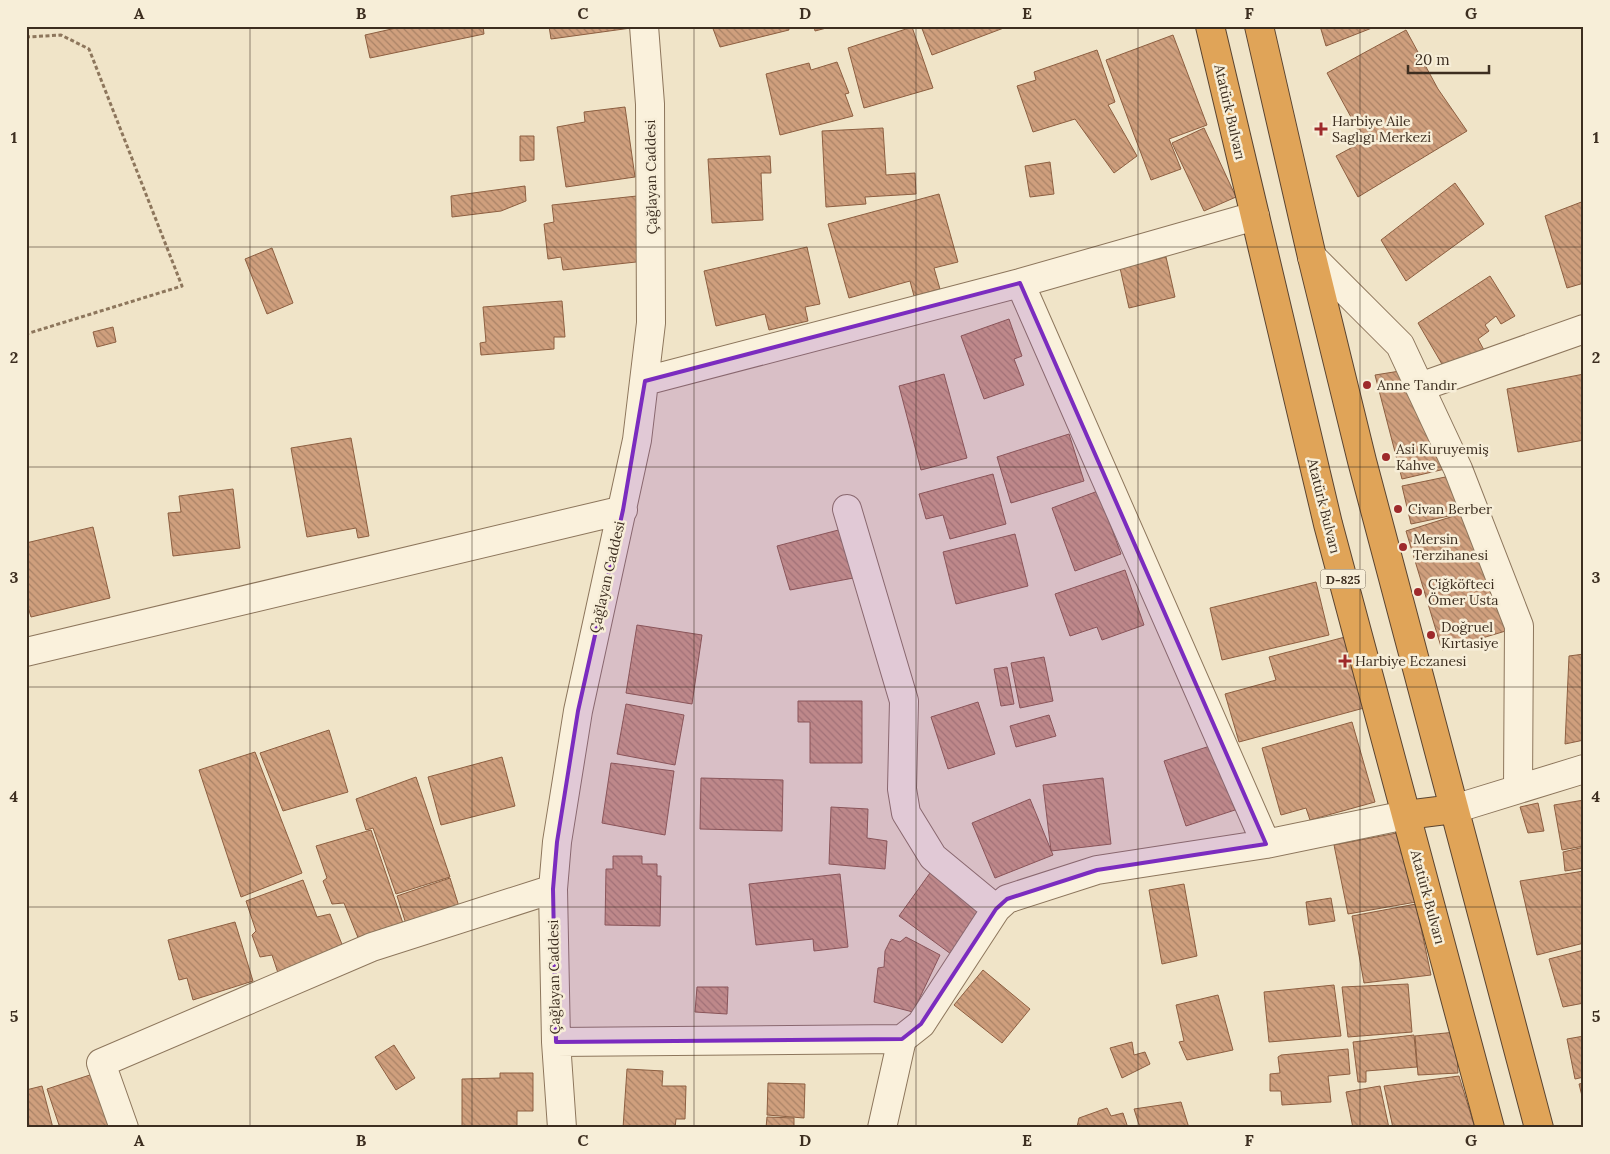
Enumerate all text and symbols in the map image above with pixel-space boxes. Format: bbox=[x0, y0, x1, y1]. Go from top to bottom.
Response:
text: A bbox=[134, 3, 145, 23]
text: B bbox=[356, 3, 367, 23]
text: C bbox=[577, 3, 589, 23]
text: D bbox=[799, 3, 811, 23]
text: E bbox=[1022, 3, 1032, 23]
text: F bbox=[1244, 3, 1254, 23]
text: G bbox=[1465, 3, 1477, 23]
scale bar bbox=[1408, 42, 1489, 74]
text: 20 m bbox=[1415, 50, 1450, 69]
street label: Atatürk Bulvarı bbox=[1210, 62, 1250, 161]
place label: Harbiye Aile Saglıgı Merkezi bbox=[1332, 112, 1431, 146]
street label: Çağlayan Caddesi bbox=[641, 120, 661, 234]
marker: Harbiye Aile Saglıgı Merkezi bbox=[1314, 122, 1328, 136]
text: 1 bbox=[11, 127, 17, 147]
text: 1 bbox=[1593, 127, 1599, 147]
text: 2 bbox=[10, 347, 18, 367]
text: 2 bbox=[1592, 347, 1600, 367]
place label: Anne Tandır bbox=[1376, 376, 1457, 394]
marker: Anne Tandır bbox=[1361, 379, 1373, 391]
place label: Asi Kuruyemiş Kahve bbox=[1395, 440, 1489, 474]
marker: Asi Kuruyemiş Kahve bbox=[1380, 451, 1392, 463]
street label: Atatürk Bulvarı bbox=[1303, 456, 1344, 555]
place label: Civan Berber bbox=[1408, 500, 1492, 518]
marker: Civan Berber bbox=[1392, 503, 1404, 515]
street label: Çağlayan Caddesi bbox=[585, 519, 629, 635]
place label: Mersin Terzihanesi bbox=[1413, 530, 1488, 564]
marker: Mersin Terzihanesi bbox=[1397, 541, 1409, 553]
text: 3 bbox=[10, 567, 19, 587]
text: 3 bbox=[1592, 567, 1601, 587]
road number: D-825 bbox=[1320, 570, 1366, 588]
place label: Çiğköfteci Ömer Usta bbox=[1428, 575, 1499, 609]
marker: Çiğköfteci Ömer Usta bbox=[1412, 586, 1424, 598]
place label: Doğruel Kırtasiye bbox=[1441, 618, 1499, 652]
marker: Doğruel Kırtasiye bbox=[1425, 629, 1437, 641]
place label: Harbiye Eczanesi bbox=[1355, 652, 1467, 670]
marker: Harbiye Eczanesi bbox=[1339, 655, 1351, 667]
text: 4 bbox=[10, 786, 19, 806]
text: 4 bbox=[1592, 786, 1601, 806]
street label: Atatürk Bulvarı bbox=[1406, 847, 1449, 946]
street label: Çağlayan Caddesi bbox=[544, 920, 564, 1034]
text: 5 bbox=[10, 1006, 19, 1026]
text: 5 bbox=[1592, 1006, 1601, 1026]
text: A bbox=[134, 1130, 145, 1150]
text: B bbox=[356, 1130, 367, 1150]
text: C bbox=[577, 1130, 589, 1150]
text: D bbox=[799, 1130, 811, 1150]
text: E bbox=[1022, 1130, 1032, 1150]
text: F bbox=[1244, 1130, 1254, 1150]
text: G bbox=[1465, 1130, 1477, 1150]

